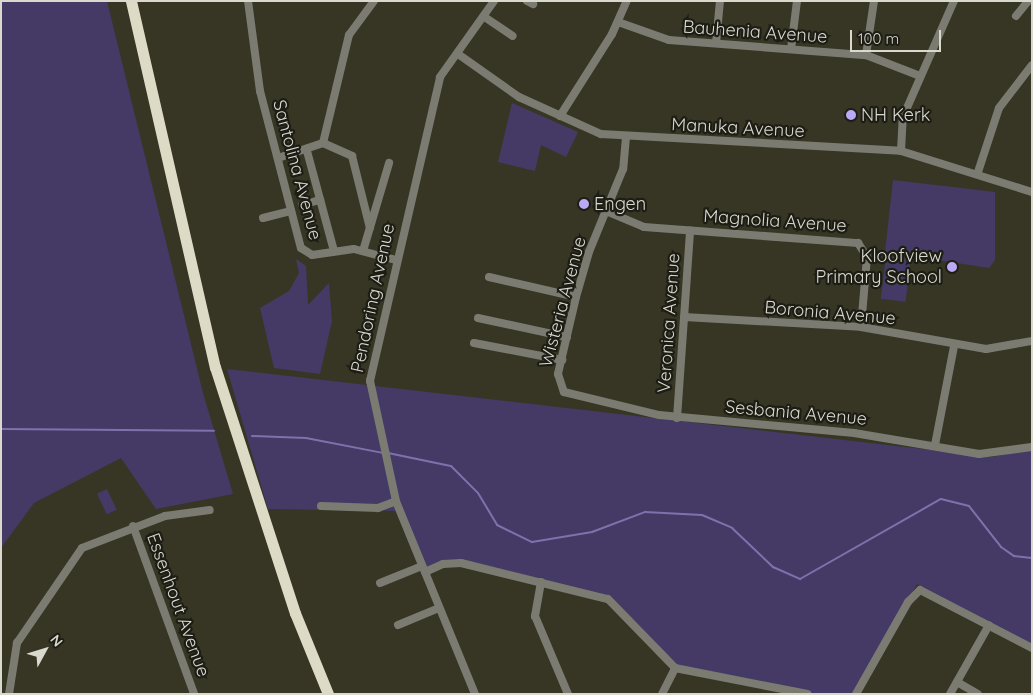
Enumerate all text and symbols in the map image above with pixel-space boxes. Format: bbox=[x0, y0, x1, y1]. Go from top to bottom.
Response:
street label: Bauhenia Avenue bbox=[682, 16, 828, 48]
scale bar bbox=[853, 20, 944, 52]
text: 100 m bbox=[858, 29, 899, 48]
street label: Santolina Avenue bbox=[268, 98, 326, 242]
place label: NH Kerk bbox=[861, 104, 930, 126]
marker: NH Kerk bbox=[845, 109, 857, 121]
street label: Manuka Avenue bbox=[671, 114, 805, 142]
place label: Engen bbox=[594, 193, 646, 215]
marker: Engen bbox=[578, 198, 590, 210]
street label: Magnolia Avenue bbox=[703, 205, 847, 237]
street label: Pendoring Avenue bbox=[347, 222, 399, 374]
street label: Wisteria Avenue bbox=[535, 234, 591, 370]
place label: Kloofview Primary School bbox=[816, 246, 942, 288]
street label: Veronica Avenue bbox=[653, 252, 685, 394]
marker: Kloofview Primary School bbox=[946, 261, 958, 273]
street label: Boronia Avenue bbox=[764, 297, 896, 329]
street label: Sesbania Avenue bbox=[724, 396, 868, 430]
street label: Essenhout Avenue bbox=[142, 530, 214, 680]
north arrow bbox=[20, 625, 70, 675]
text: N bbox=[46, 631, 67, 650]

